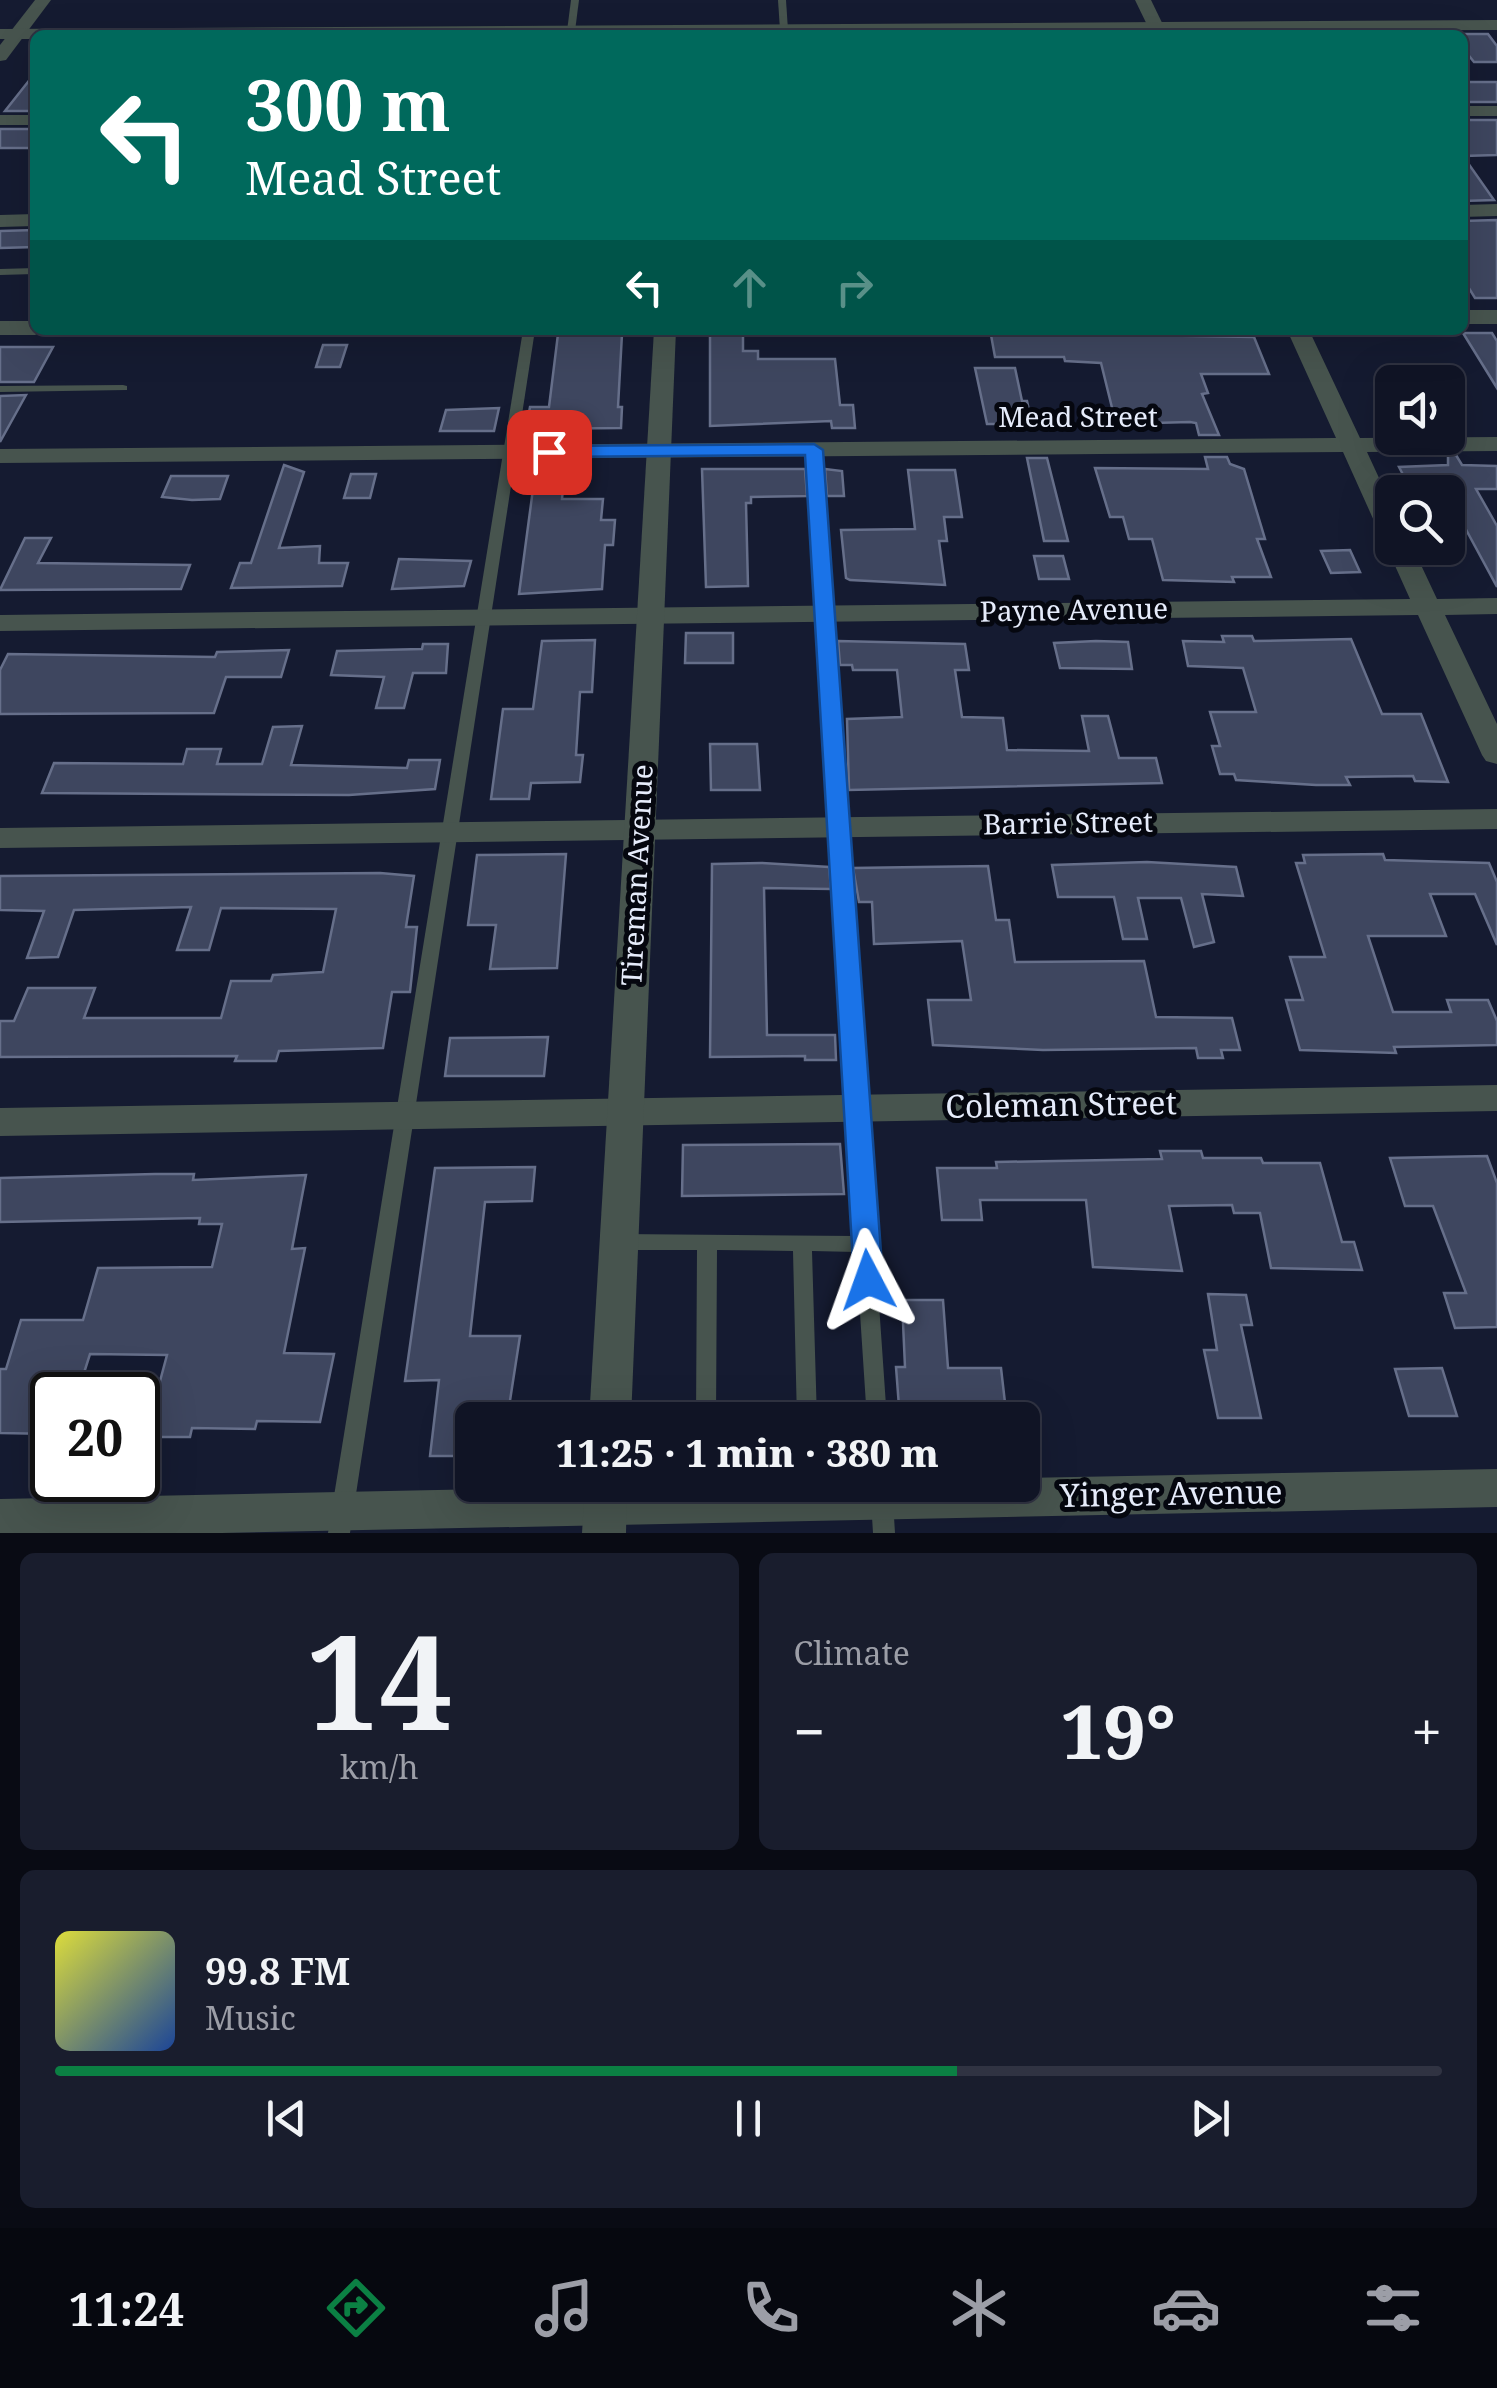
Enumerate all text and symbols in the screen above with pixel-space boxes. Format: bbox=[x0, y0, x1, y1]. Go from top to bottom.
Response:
text: 300 m bbox=[245, 56, 451, 152]
icon: left bbox=[80, 70, 210, 200]
text: Mead Street bbox=[245, 147, 501, 208]
icon: left bbox=[617, 260, 672, 315]
icon: ahead bbox=[722, 260, 777, 315]
icon: right bbox=[827, 260, 882, 315]
map controls bbox=[1375, 365, 1465, 565]
button: sound bbox=[1375, 365, 1465, 455]
street label: Mead Street bbox=[998, 397, 1158, 435]
pin bbox=[507, 410, 592, 495]
icon: arrive bbox=[522, 425, 577, 480]
button: search bbox=[1375, 475, 1465, 565]
street label: Payne Avenue bbox=[979, 588, 1168, 630]
street label: Tireman Avenue bbox=[611, 763, 661, 987]
street label: Barrie Street bbox=[983, 802, 1153, 842]
street label: Coleman Street bbox=[945, 1080, 1177, 1127]
position arrow bbox=[816, 1228, 920, 1332]
speed limit sign: 20 bbox=[30, 1372, 160, 1502]
text: 11:25 · 1 min · 380 m bbox=[556, 1426, 939, 1478]
street label: Yinger Avenue bbox=[1058, 1469, 1283, 1516]
text: 14 bbox=[306, 1591, 453, 1768]
text: Climate bbox=[794, 1631, 910, 1674]
text: 19° bbox=[1061, 1679, 1176, 1781]
text: − bbox=[794, 1693, 825, 1768]
text: + bbox=[1411, 1693, 1442, 1768]
text: km/h bbox=[340, 1745, 419, 1788]
text: 99.8 FM bbox=[205, 1944, 350, 1996]
text: Music bbox=[205, 1996, 296, 2039]
icon: previous bbox=[259, 2091, 314, 2146]
icon: pause bbox=[721, 2091, 776, 2146]
icon: next bbox=[1183, 2091, 1238, 2146]
icon: directions bbox=[321, 2273, 391, 2343]
icon: music bbox=[529, 2273, 599, 2343]
icon: phone bbox=[736, 2273, 806, 2343]
icon: climate bbox=[944, 2273, 1014, 2343]
icon: car bbox=[1151, 2273, 1221, 2343]
icon: filters bbox=[1358, 2273, 1428, 2343]
text: 11:24 bbox=[69, 2278, 184, 2339]

